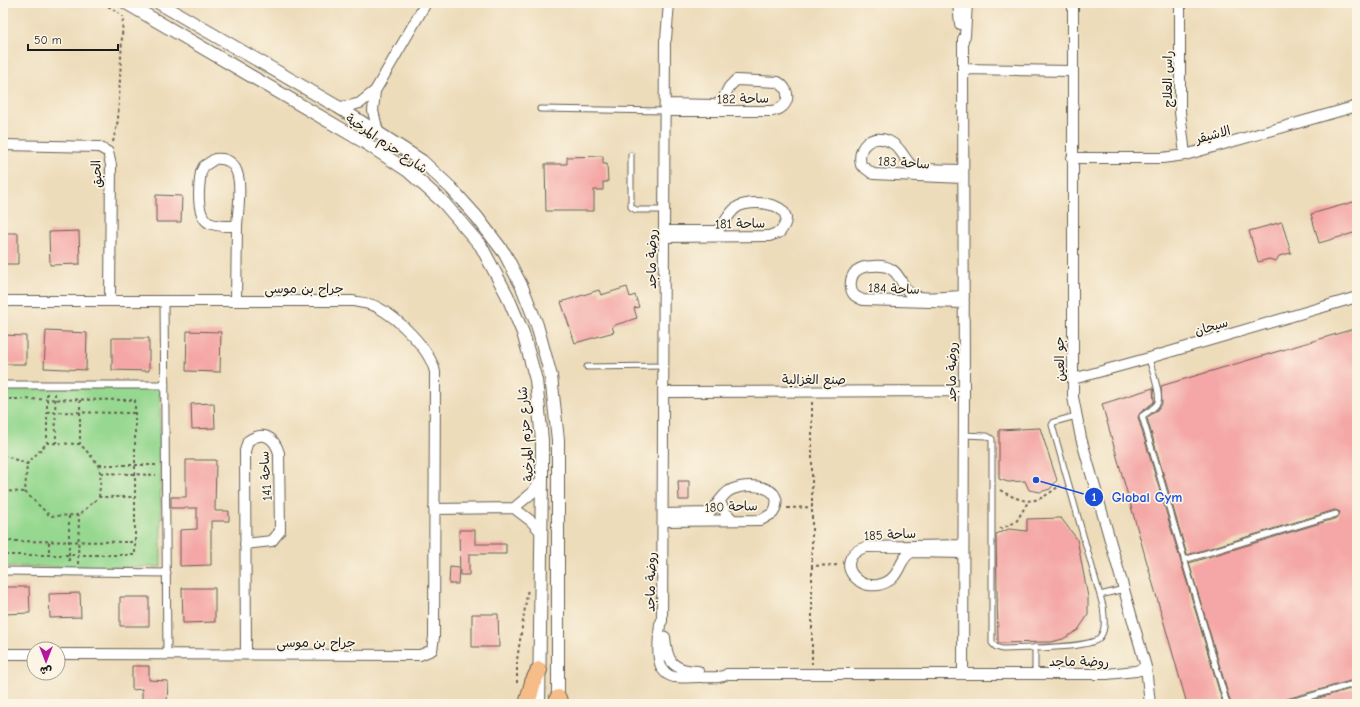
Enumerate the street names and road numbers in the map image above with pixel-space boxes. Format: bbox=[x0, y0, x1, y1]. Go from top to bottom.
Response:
street label: راس العلاج bbox=[1160, 51, 1177, 107]
street label: ساحة 182 bbox=[717, 91, 769, 106]
street label: شارع حزم المرخية bbox=[341, 111, 430, 179]
street label: الاشيقر bbox=[1193, 123, 1232, 148]
street label: ساحة 183 bbox=[878, 153, 930, 172]
street label: الحبق bbox=[88, 159, 106, 188]
street label: ساحة 181 bbox=[715, 216, 765, 231]
street label: روضة ماجد bbox=[644, 229, 660, 289]
street label: ساحة 184 bbox=[868, 280, 920, 297]
street label: جراح بن موسى bbox=[264, 281, 344, 298]
street label: سيحان bbox=[1193, 315, 1230, 339]
street label: جو العين bbox=[1052, 336, 1068, 382]
street label: روضة ماجد bbox=[944, 342, 960, 402]
street label: صنع الغزالية bbox=[782, 372, 846, 390]
street label: شارع حزم المرخية bbox=[515, 386, 539, 482]
street label: ساحة 141 bbox=[256, 451, 275, 501]
street label: ساحة 180 bbox=[704, 498, 758, 515]
street label: ساحة 185 bbox=[864, 526, 916, 543]
street label: روضة ماجد bbox=[642, 552, 660, 612]
street label: جراح بن موسى bbox=[276, 635, 356, 652]
street label: روضة ماجد bbox=[1049, 654, 1109, 670]

